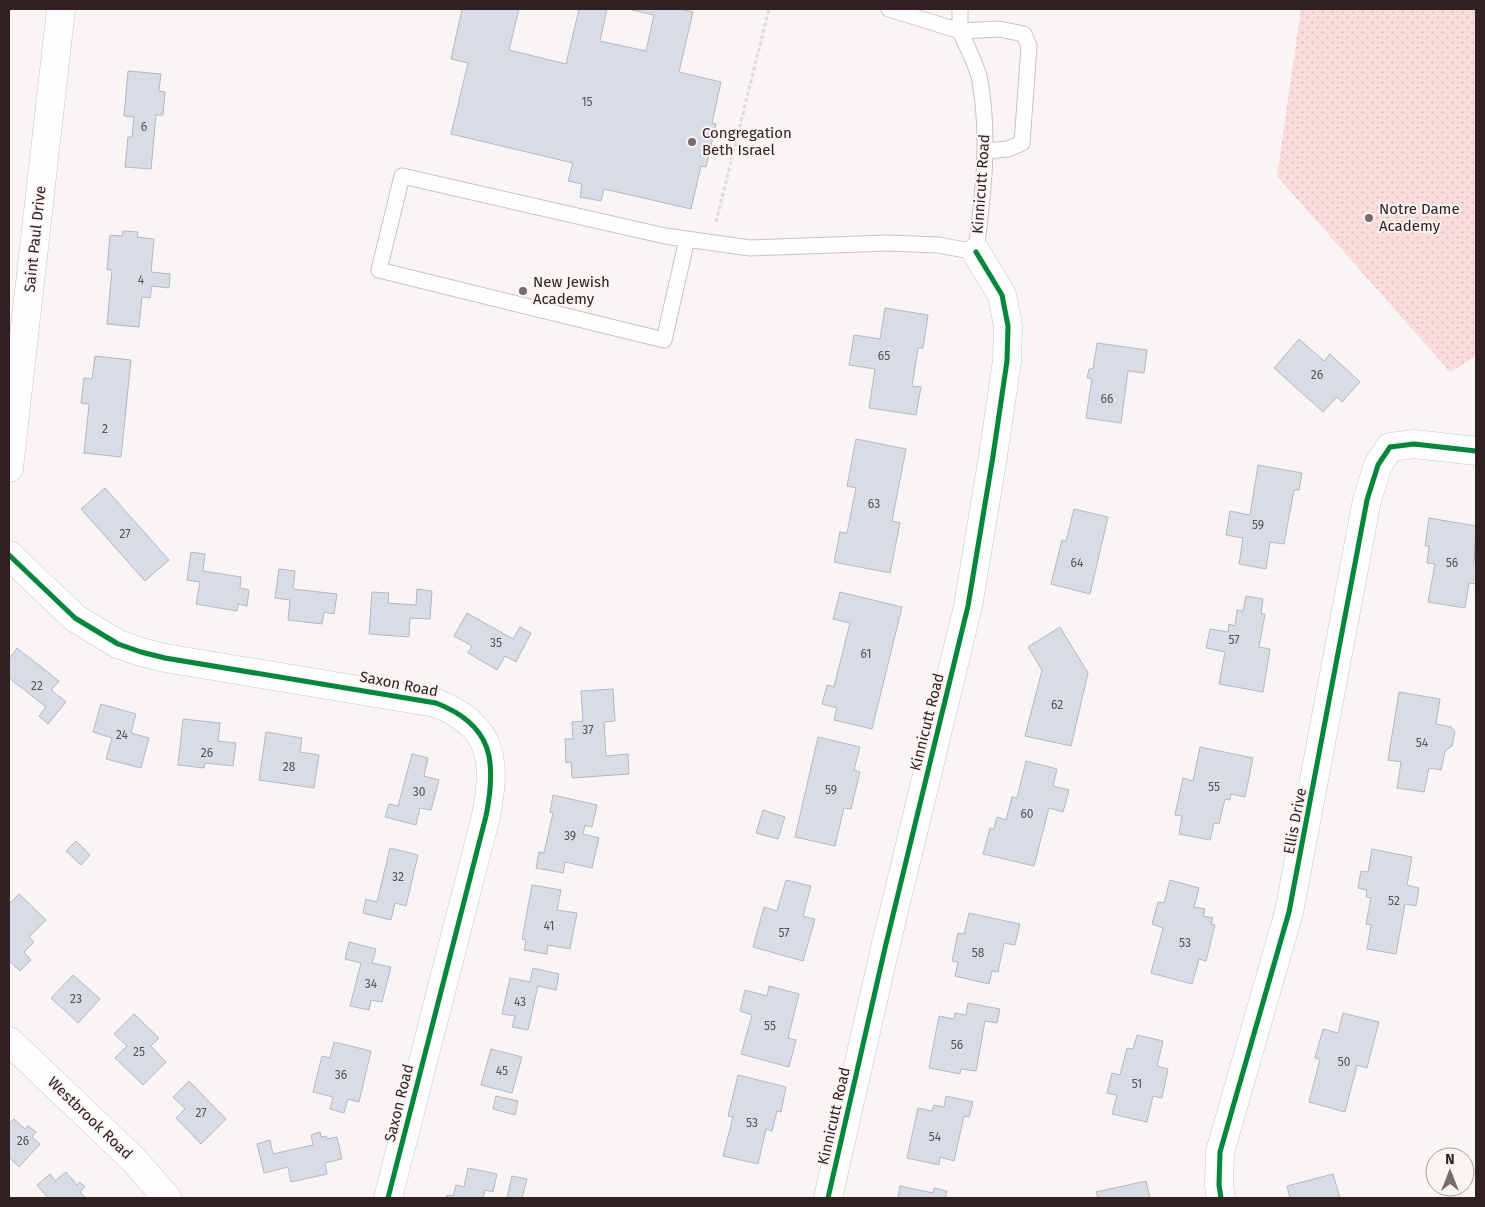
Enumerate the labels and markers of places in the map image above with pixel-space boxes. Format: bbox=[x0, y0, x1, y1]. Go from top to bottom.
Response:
place label: Congregation Beth Israel bbox=[702, 124, 792, 159]
marker: Congregation Beth Israel bbox=[686, 136, 698, 148]
place label: Notre Dame Academy bbox=[1379, 200, 1460, 235]
marker: Notre Dame Academy bbox=[1363, 212, 1375, 224]
place label: New Jewish Academy bbox=[533, 273, 610, 308]
marker: New Jewish Academy bbox=[517, 285, 529, 297]

